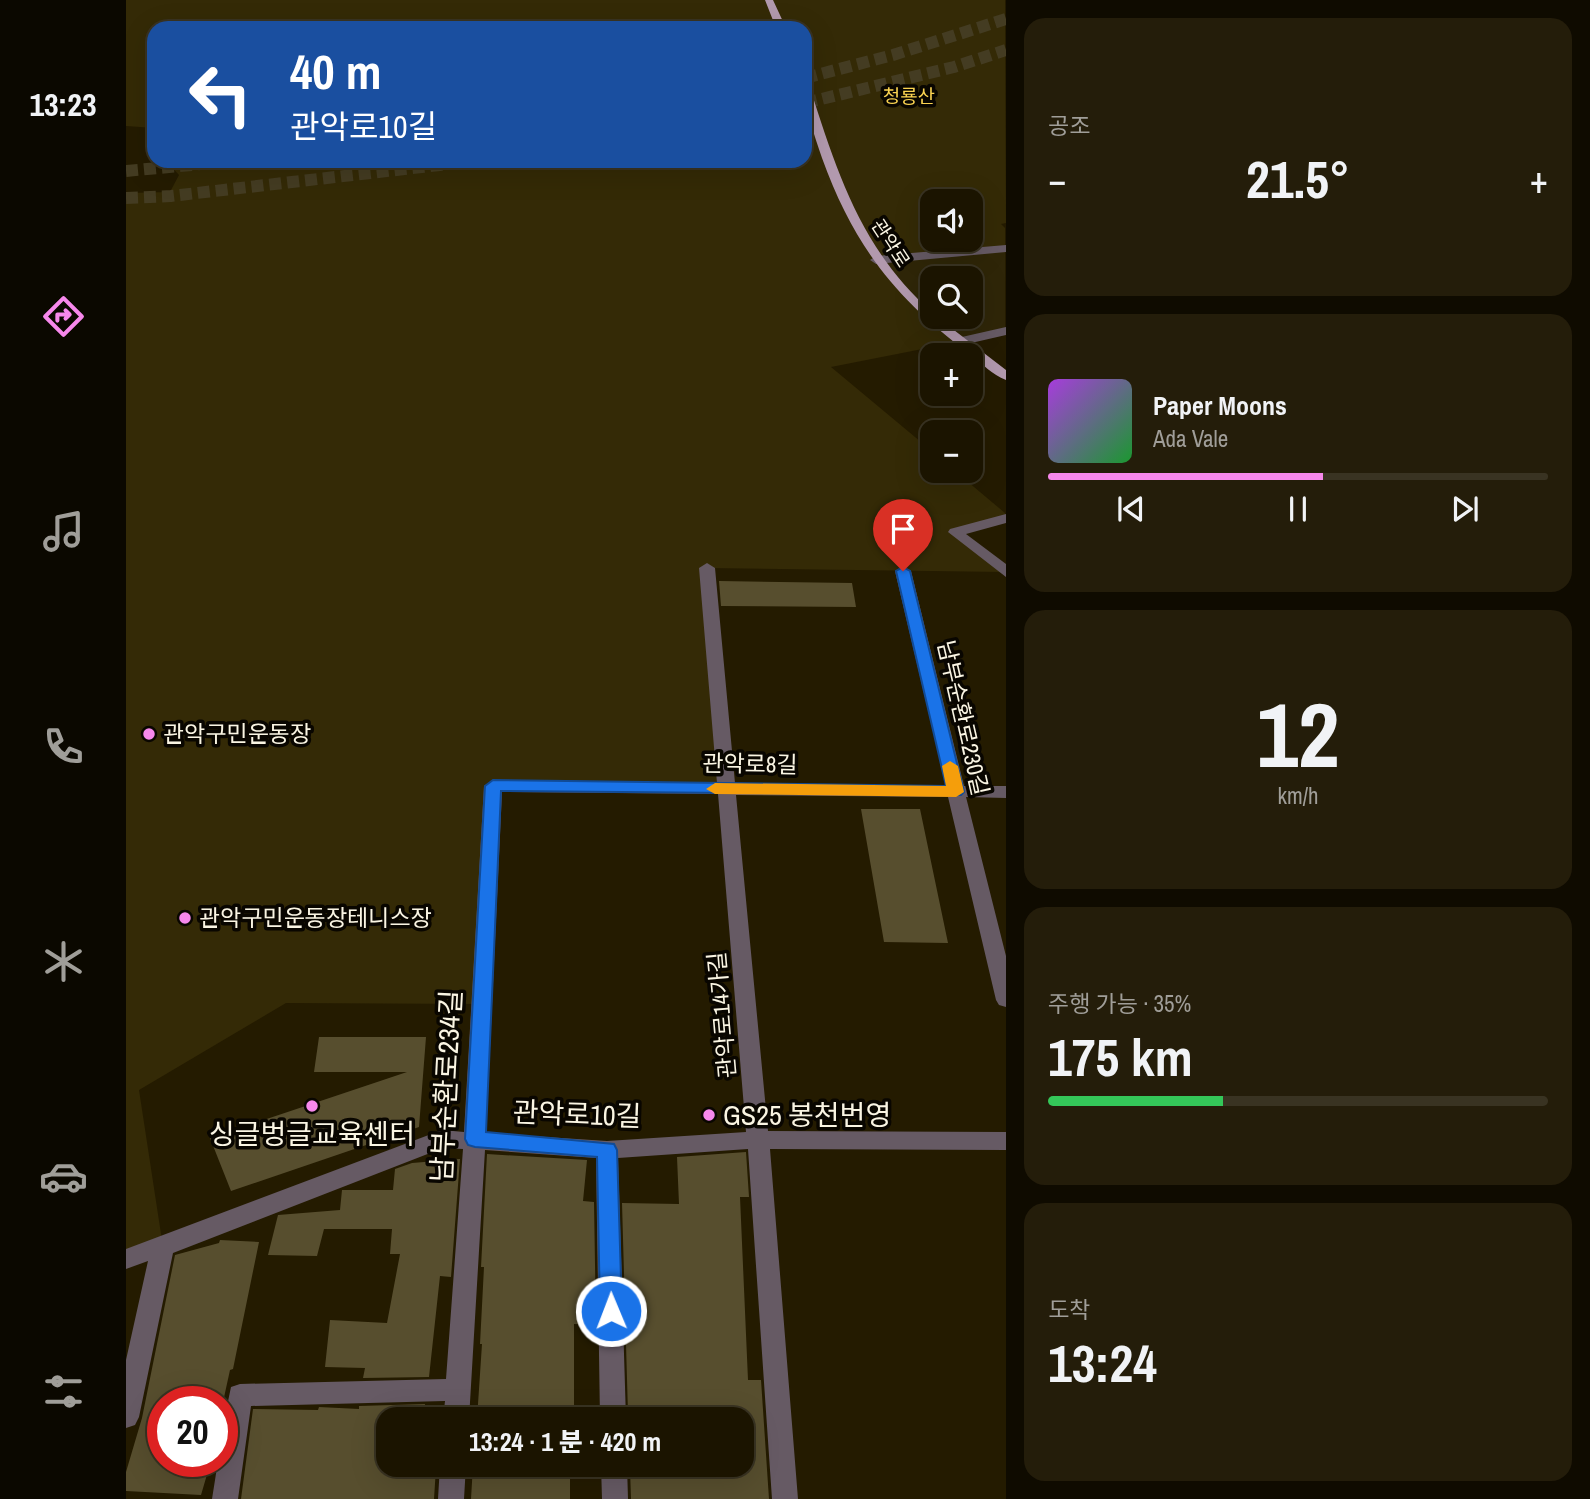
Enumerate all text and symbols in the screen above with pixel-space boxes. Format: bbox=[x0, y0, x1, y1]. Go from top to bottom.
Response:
text: 40 m bbox=[290, 38, 382, 104]
icon: left bbox=[175, 49, 266, 140]
text: 13:23 bbox=[29, 83, 97, 126]
park label: 청룡산 bbox=[883, 83, 935, 109]
text: 관악로10길 bbox=[290, 105, 437, 148]
text: 공조 bbox=[1048, 110, 1090, 141]
text: 21.5° bbox=[1246, 144, 1350, 214]
text: − bbox=[1048, 154, 1066, 205]
text: + bbox=[1530, 154, 1548, 205]
map controls bbox=[920, 189, 983, 483]
button: sound bbox=[920, 189, 983, 252]
street label: 관악로 bbox=[866, 214, 916, 272]
button: search bbox=[920, 266, 983, 329]
icon: directions bbox=[39, 292, 88, 341]
button: + bbox=[920, 343, 983, 406]
text: Paper Moons bbox=[1153, 388, 1287, 423]
button: − bbox=[920, 420, 983, 483]
text: Ada Vale bbox=[1153, 423, 1228, 454]
icon: previous bbox=[1112, 490, 1150, 528]
icon: pause bbox=[1279, 490, 1317, 528]
icon: next bbox=[1446, 490, 1484, 528]
pin bbox=[873, 499, 933, 571]
icon: music bbox=[39, 507, 88, 556]
icon: arrive bbox=[884, 510, 922, 548]
street label: 남부순환로230길 bbox=[931, 637, 996, 799]
text: 12 bbox=[1257, 673, 1340, 795]
place label: 관악구민운동장 bbox=[163, 718, 311, 749]
icon: phone bbox=[39, 722, 88, 771]
marker: 관악구민운동장 bbox=[141, 726, 157, 742]
street label: 관악로8길 bbox=[702, 747, 798, 780]
text: km/h bbox=[1278, 780, 1318, 811]
place label: 관악구민운동장테니스장 bbox=[199, 902, 432, 933]
marker: 관악구민운동장테니스장 bbox=[177, 910, 193, 926]
icon: climate bbox=[39, 937, 88, 986]
street label: 관악로14가길 bbox=[701, 951, 742, 1080]
text: 주행 가능 · 35% bbox=[1048, 988, 1191, 1019]
street label: 남부순환로234길 bbox=[422, 989, 470, 1183]
text: 175 km bbox=[1048, 1022, 1193, 1092]
street label: 관악로10길 bbox=[512, 1093, 642, 1135]
place label: GS25 봉천번영 bbox=[723, 1096, 891, 1134]
marker: 싱글벙글교육센터 bbox=[304, 1098, 320, 1114]
marker: GS25 봉천번영 bbox=[701, 1107, 717, 1123]
place label: 싱글벙글교육센터 bbox=[209, 1115, 415, 1153]
icon: car bbox=[39, 1152, 88, 1201]
position arrow bbox=[574, 1274, 648, 1348]
text: 도착 bbox=[1048, 1294, 1090, 1325]
text: 13:24 bbox=[1048, 1328, 1157, 1398]
icon: filters bbox=[39, 1367, 88, 1416]
speed limit sign: 20 bbox=[147, 1386, 238, 1477]
text: 13:24 · 1 분 · 420 m bbox=[469, 1424, 661, 1459]

